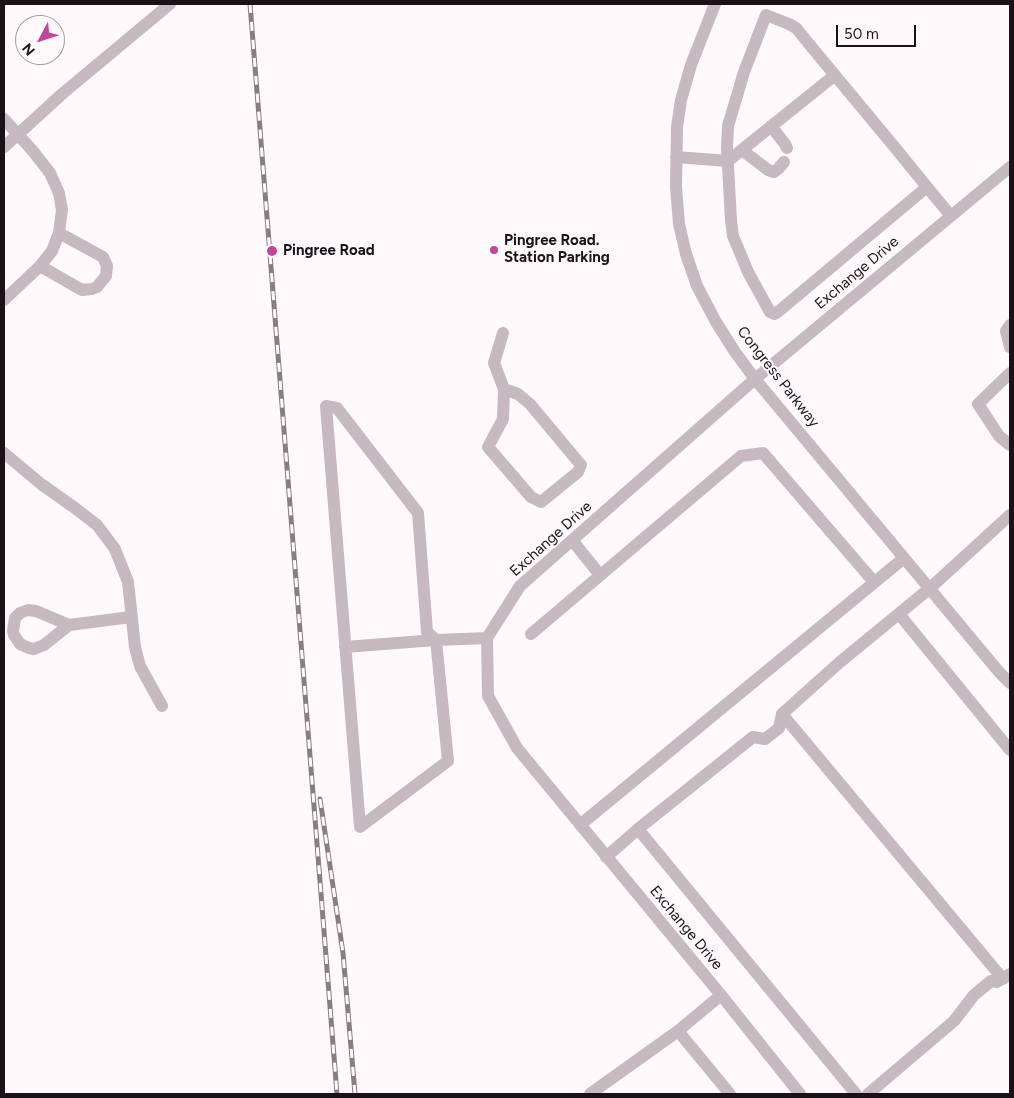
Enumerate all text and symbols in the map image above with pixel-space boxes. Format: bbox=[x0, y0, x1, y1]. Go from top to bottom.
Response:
north arrow bbox=[15, 15, 65, 65]
scale bar bbox=[839, 15, 919, 47]
text: 50 m bbox=[844, 25, 879, 43]
text: N bbox=[19, 40, 39, 59]
place label: Pingree Road. Station Parking bbox=[504, 232, 610, 267]
street label: Exchange Drive bbox=[811, 233, 903, 313]
place label: Pingree Road bbox=[283, 242, 375, 260]
marker: Pingree Road bbox=[265, 244, 279, 258]
marker: Pingree Road. Station Parking bbox=[488, 244, 500, 256]
street label: Congress Parkway bbox=[733, 323, 823, 431]
street label: Exchange Drive bbox=[506, 498, 596, 580]
street label: Exchange Drive bbox=[646, 882, 726, 974]

